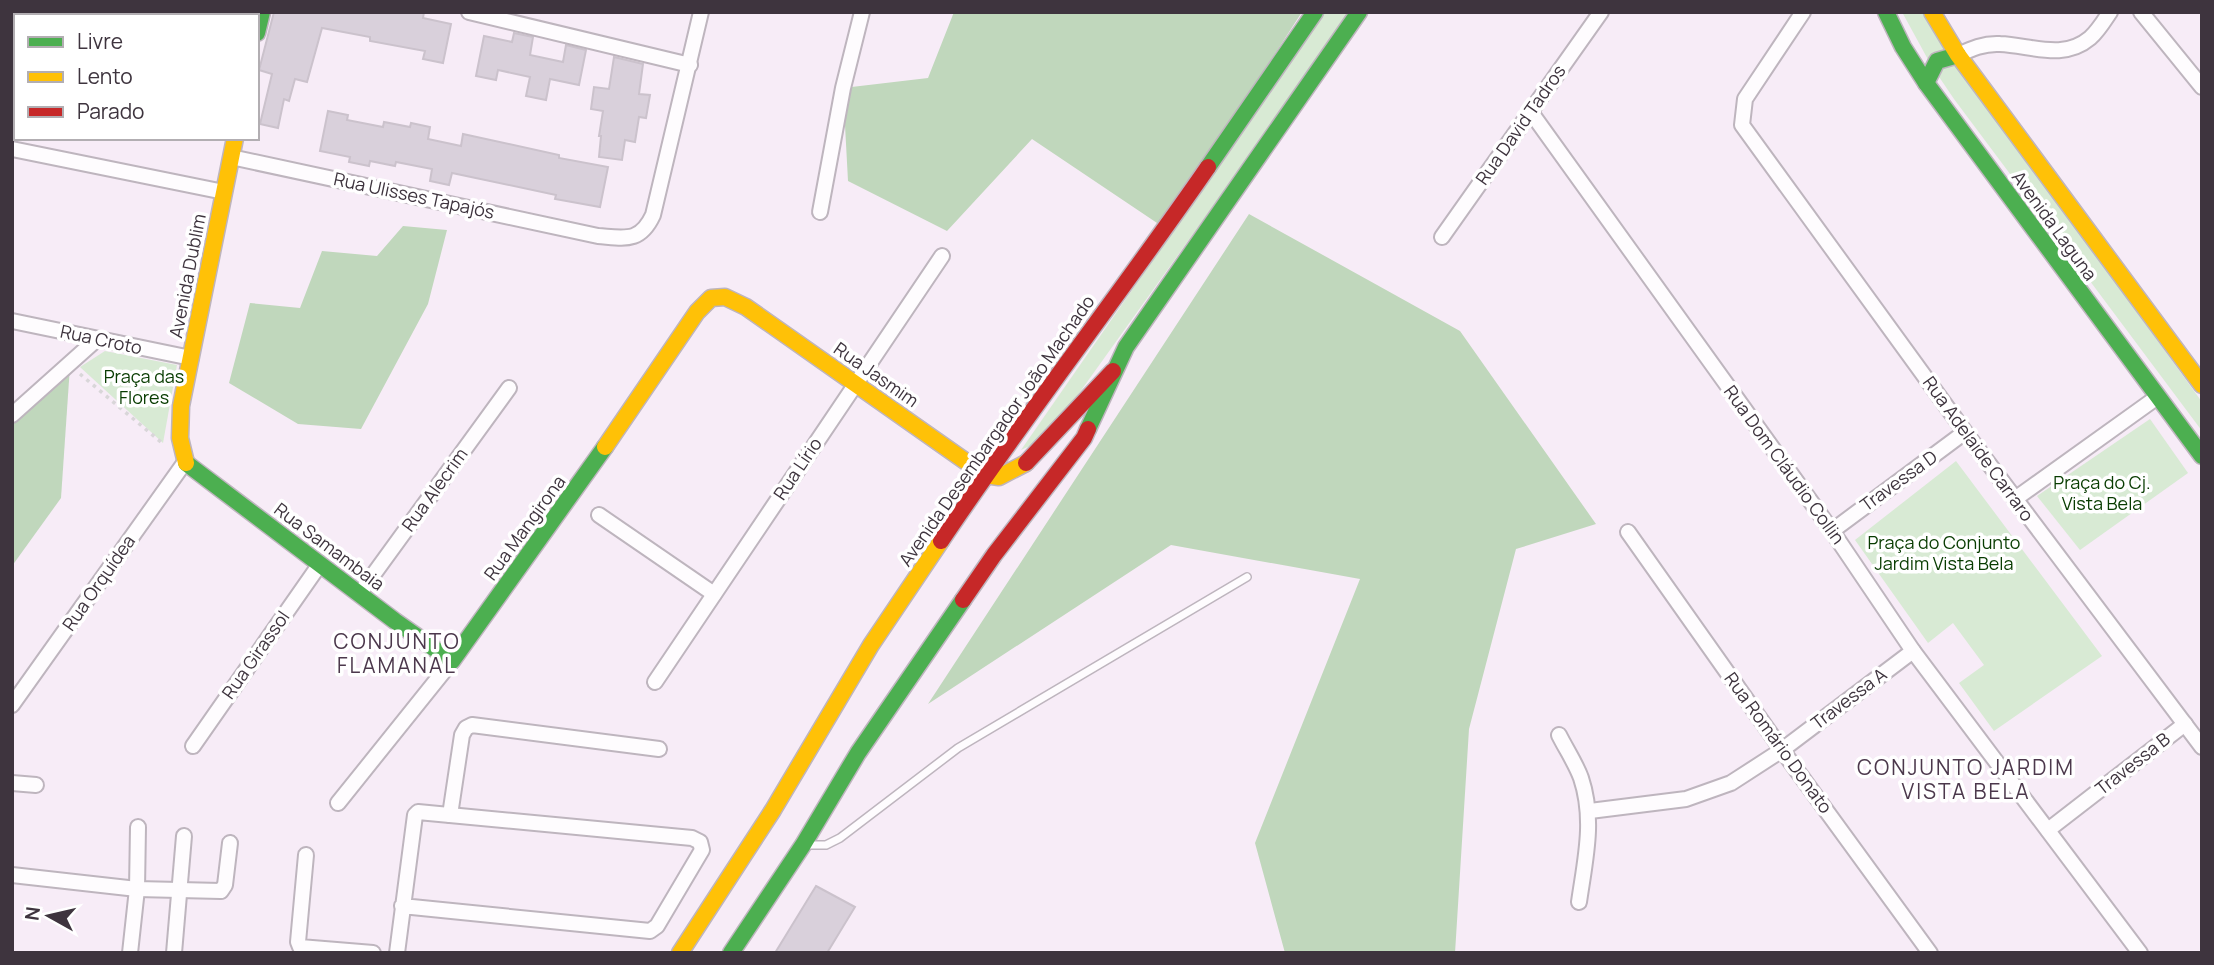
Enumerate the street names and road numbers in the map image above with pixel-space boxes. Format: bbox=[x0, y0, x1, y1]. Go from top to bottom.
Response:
street label: Rua David Tadros bbox=[1470, 60, 1571, 189]
street label: Rua Ulisses Tapajós bbox=[332, 166, 497, 224]
street label: Avenida Laguna bbox=[2007, 166, 2103, 285]
street label: Avenida Dublim bbox=[163, 212, 211, 340]
street label: Avenida Desembargador João Machado bbox=[893, 290, 1099, 571]
street label: Rua Croto bbox=[58, 319, 144, 359]
street label: Rua Jasmim bbox=[829, 336, 924, 412]
street label: Rua Adelaide Carraro bbox=[1918, 371, 2040, 526]
street label: Rua Dom Cláudio Collin bbox=[1719, 380, 1851, 549]
street label: Rua Lírio bbox=[768, 433, 827, 504]
street label: Rua Alecrim bbox=[396, 443, 473, 536]
street label: Travessa D bbox=[1855, 444, 1942, 516]
street label: Rua Mangirona bbox=[478, 470, 570, 585]
street label: Rua Samambaia bbox=[270, 497, 390, 596]
street label: Rua Orquídea bbox=[56, 530, 140, 635]
street label: Rua Girassol bbox=[216, 606, 294, 703]
street label: Travessa A bbox=[1806, 662, 1892, 735]
street label: Rua Romário Donato bbox=[1720, 667, 1838, 818]
street label: Travessa B bbox=[2090, 727, 2175, 800]

